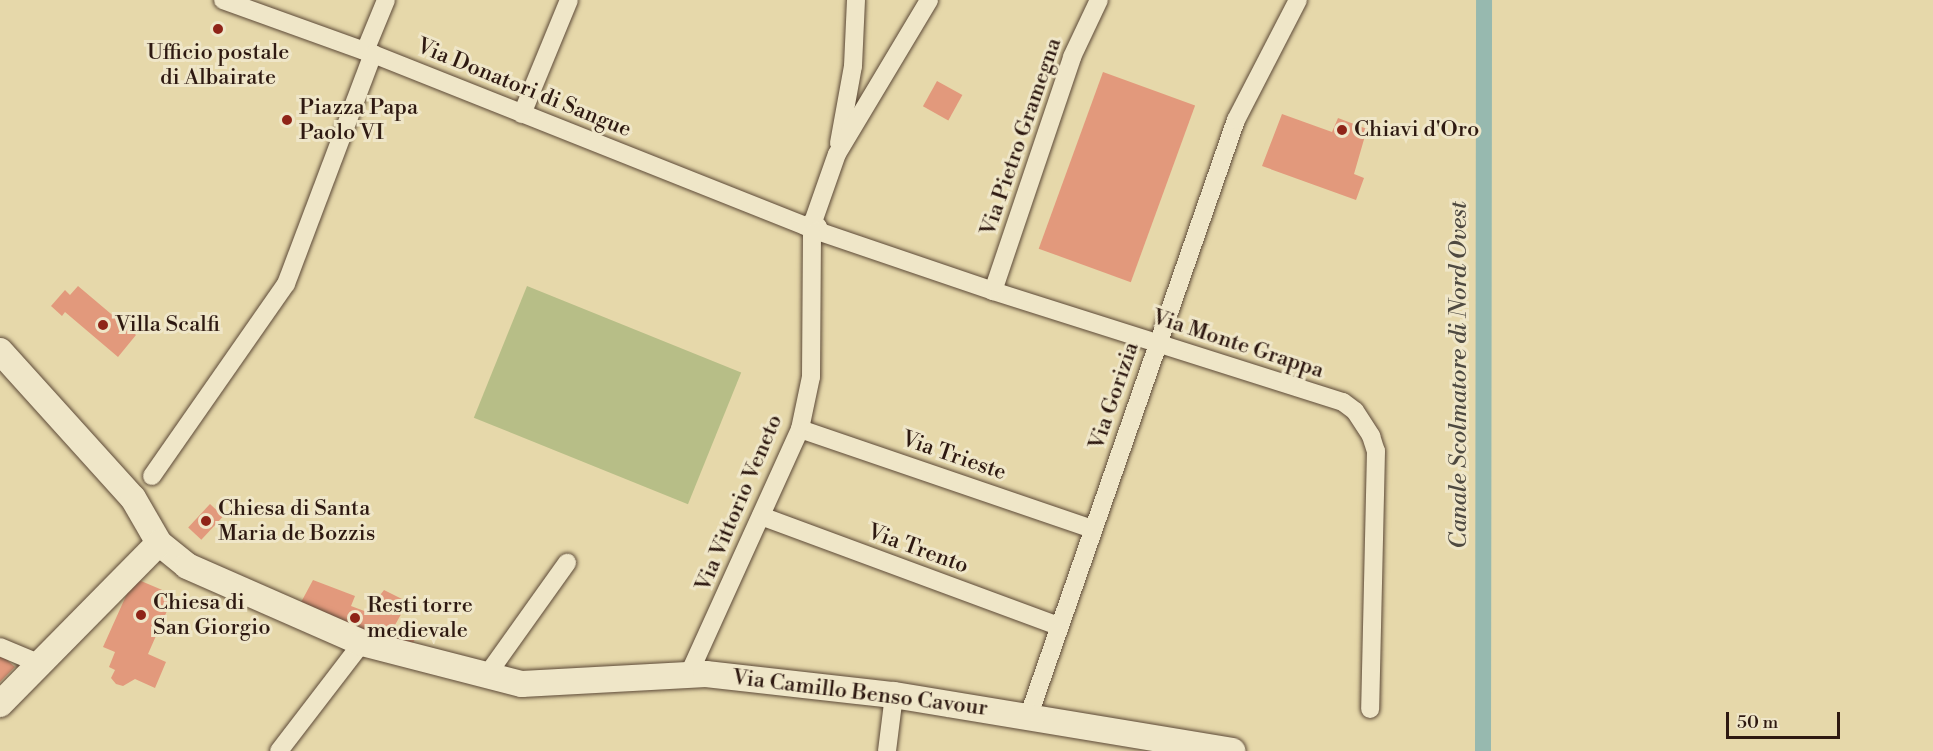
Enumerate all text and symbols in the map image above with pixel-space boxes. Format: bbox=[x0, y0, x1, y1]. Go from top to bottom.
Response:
marker: Ufficio postale di Albairate bbox=[211, 22, 225, 36]
street label: Via Donatori di Sangue bbox=[413, 33, 635, 143]
street label: Via Pietro Gramegna bbox=[975, 35, 1067, 239]
place label: Ufficio postale di Albairate bbox=[147, 39, 289, 90]
place label: Piazza Papa Paolo VI bbox=[299, 94, 418, 146]
marker: Piazza Papa Paolo VI bbox=[280, 113, 294, 127]
place label: Chiavi d'Oro bbox=[1354, 117, 1479, 143]
marker: Chiavi d'Oro bbox=[1335, 123, 1349, 137]
water label: Canale Scolmatore di Nord Ovest bbox=[1446, 201, 1474, 549]
street label: Via Monte Grappa bbox=[1149, 304, 1327, 384]
place label: Villa Scalfi bbox=[115, 312, 220, 338]
marker: Villa Scalfi bbox=[96, 318, 110, 332]
street label: Via Gorizia bbox=[1083, 339, 1145, 453]
street label: Via Vittorio Veneto bbox=[690, 411, 788, 595]
street label: Via Trieste bbox=[898, 426, 1010, 486]
place label: Chiesa di Santa Maria de Bozzis bbox=[218, 495, 375, 546]
marker: Chiesa di Santa Maria de Bozzis bbox=[199, 514, 213, 528]
street label: Via Trento bbox=[864, 519, 972, 579]
place label: Chiesa di San Giorgio bbox=[153, 589, 271, 640]
place label: Resti torre medievale bbox=[367, 592, 473, 644]
marker: Chiesa di San Giorgio bbox=[134, 608, 148, 622]
marker: Resti torre medievale bbox=[348, 611, 362, 625]
street label: Via Camillo Benso Cavour bbox=[731, 664, 989, 722]
scale bar bbox=[1729, 700, 1843, 738]
text: 50 m bbox=[1737, 711, 1778, 734]

